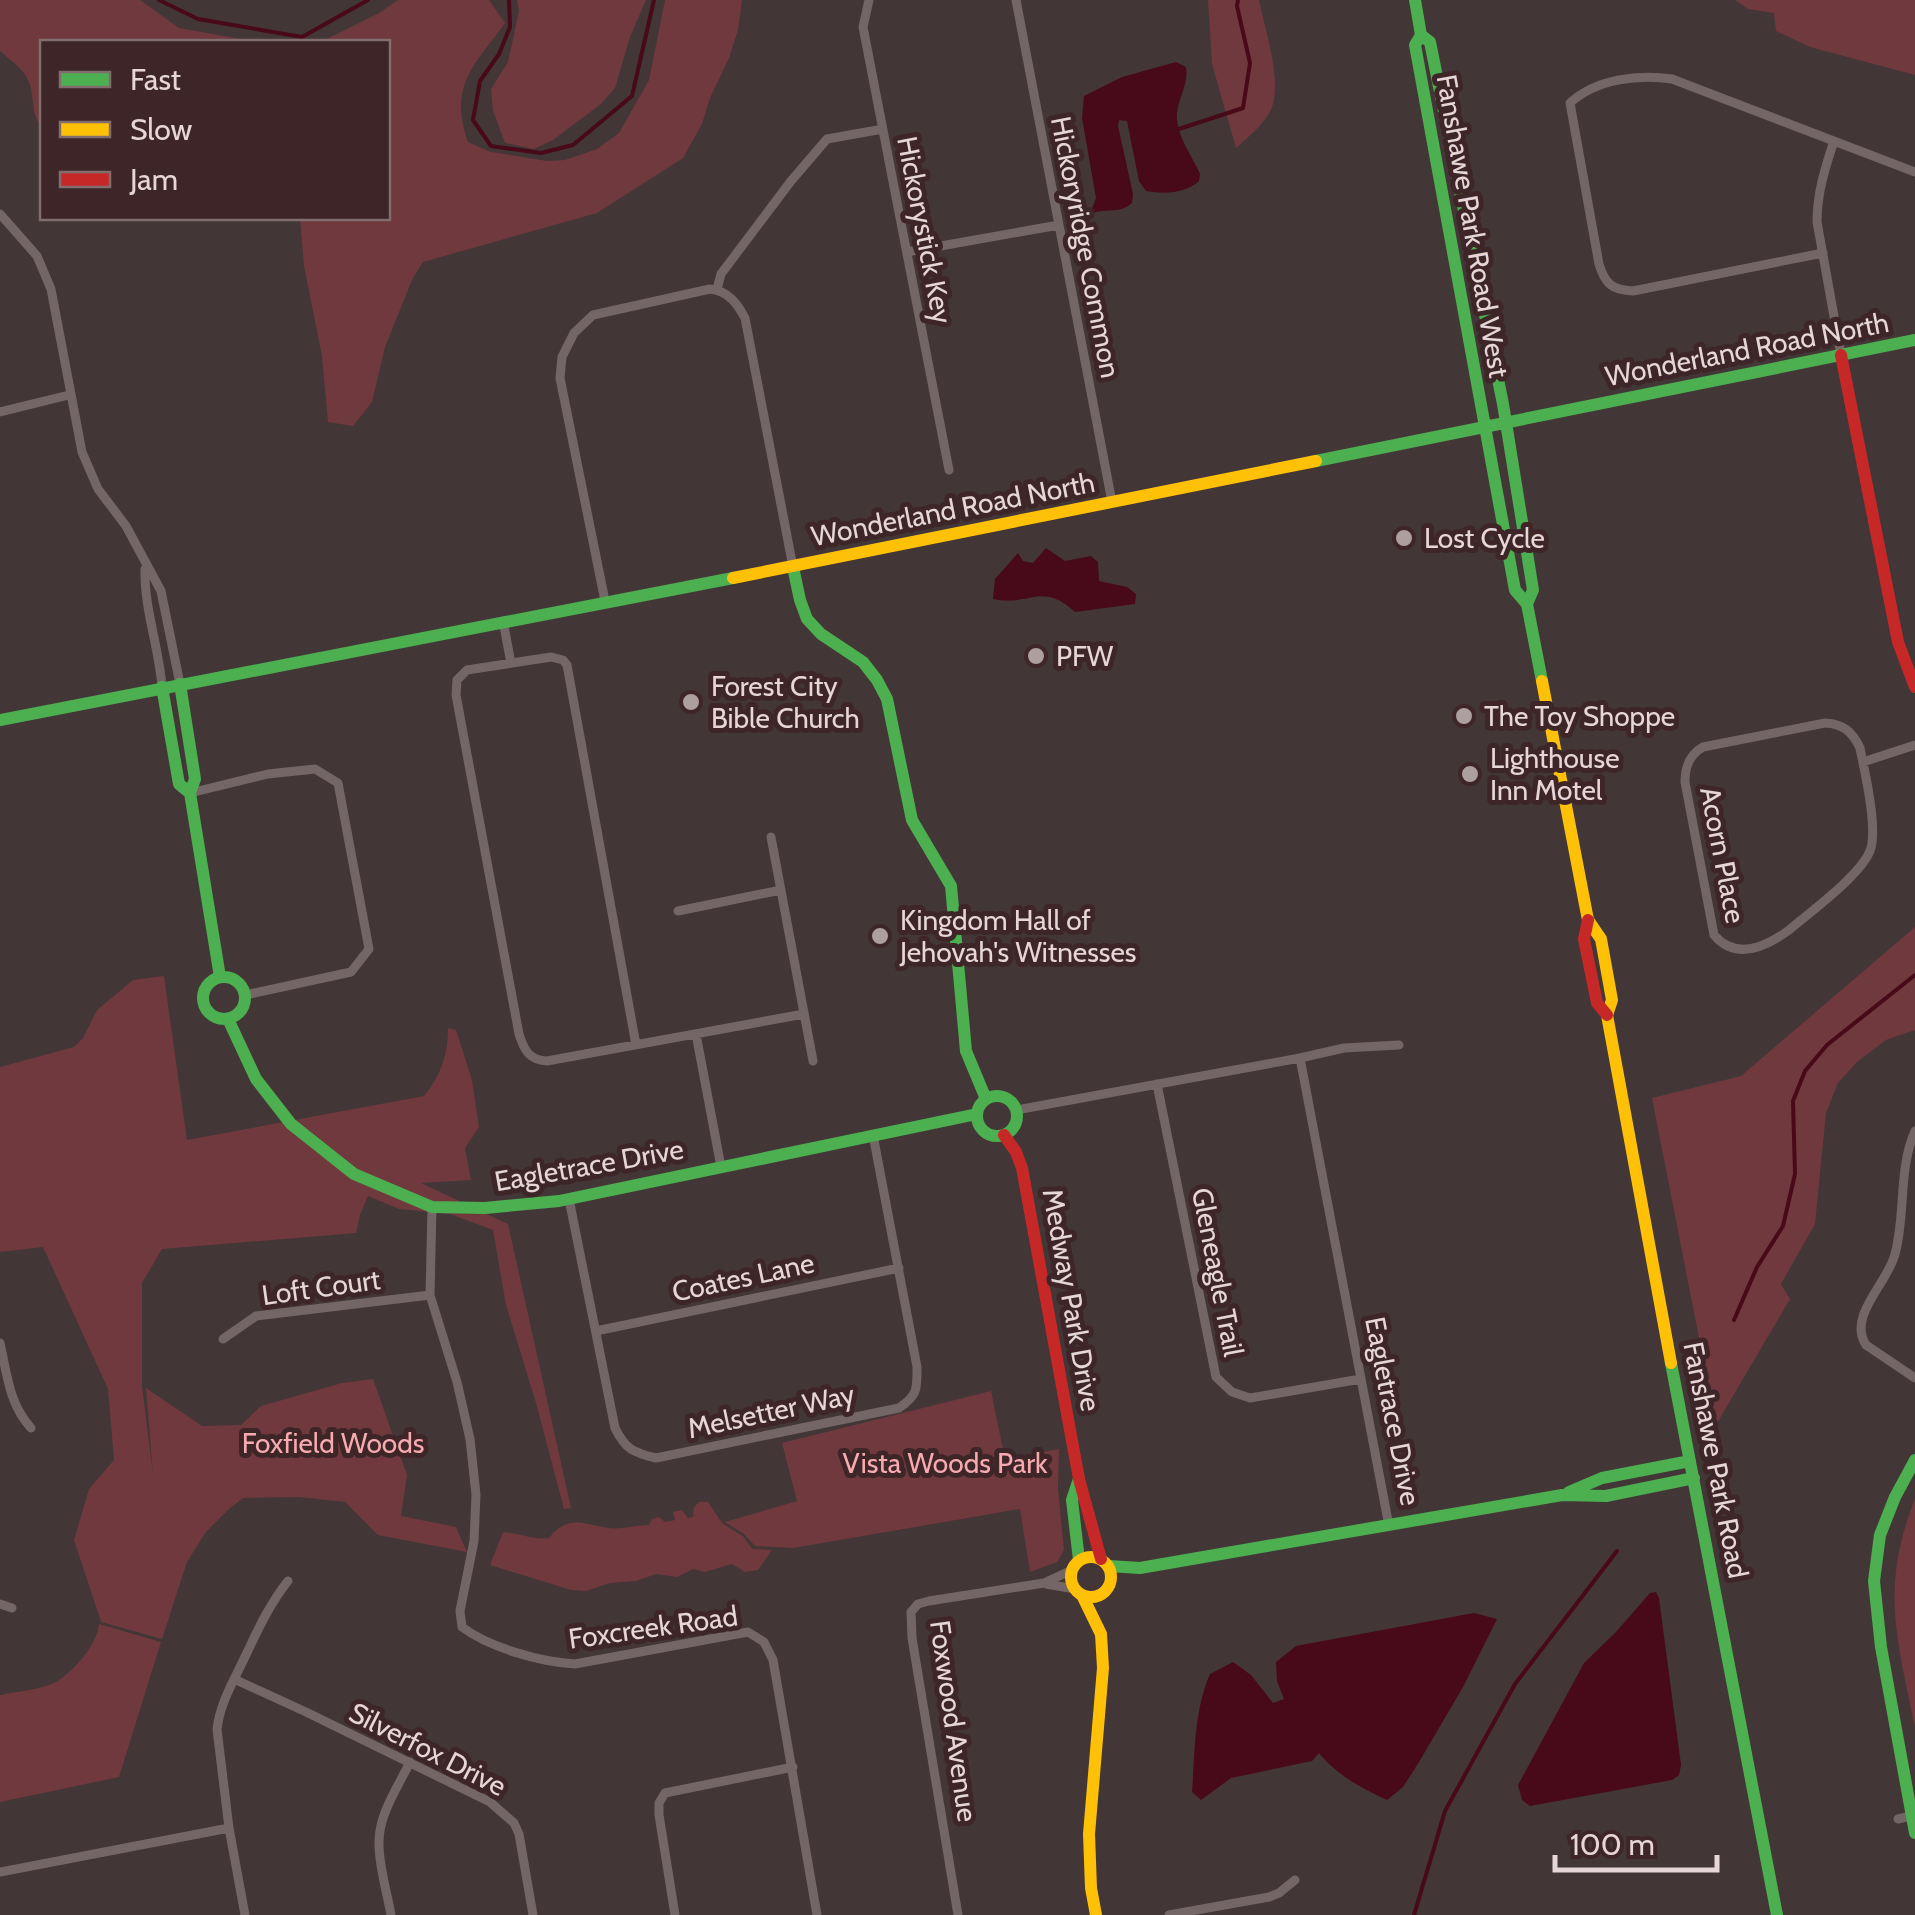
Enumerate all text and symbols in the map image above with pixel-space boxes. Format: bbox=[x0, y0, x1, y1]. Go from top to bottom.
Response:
legend bbox=[40, 40, 390, 220]
text: Fast bbox=[130, 61, 181, 98]
street label: Fanshawe Park Road West bbox=[1430, 72, 1516, 380]
text: Slow bbox=[130, 111, 193, 148]
street label: Hickoryridge Common bbox=[1044, 113, 1128, 381]
street label: Hickorystick Key bbox=[890, 133, 960, 327]
text: Jam bbox=[129, 161, 178, 198]
street label: Wonderland Road North bbox=[1602, 305, 1892, 393]
street label: Wonderland Road North bbox=[808, 465, 1098, 553]
place label: Lost Cycle bbox=[1424, 521, 1545, 555]
marker: Lost Cycle bbox=[1393, 527, 1415, 549]
place label: PFW bbox=[1056, 639, 1114, 673]
marker: PFW bbox=[1025, 645, 1047, 667]
place label: Forest City Bible Church bbox=[711, 669, 860, 735]
marker: Forest City Bible Church bbox=[680, 691, 702, 713]
place label: The Toy Shoppe bbox=[1484, 699, 1675, 733]
marker: The Toy Shoppe bbox=[1453, 705, 1475, 727]
place label: Lighthouse Inn Motel bbox=[1490, 741, 1619, 807]
marker: Lighthouse Inn Motel bbox=[1459, 763, 1481, 785]
street label: Acorn Place bbox=[1693, 784, 1753, 926]
place label: Kingdom Hall of Jehovah's Witnesses bbox=[899, 903, 1136, 969]
marker: Kingdom Hall of Jehovah's Witnesses bbox=[869, 925, 891, 947]
street label: Eagletrace Drive bbox=[492, 1132, 686, 1198]
street label: Gleneagle Trail bbox=[1185, 1185, 1251, 1360]
street label: Medway Park Drive bbox=[1036, 1186, 1108, 1414]
street label: Coates Lane bbox=[669, 1245, 817, 1309]
street label: Loft Court bbox=[260, 1262, 382, 1312]
street label: Eagletrace Drive bbox=[1358, 1314, 1428, 1508]
street label: Fanshawe Park Road bbox=[1676, 1339, 1756, 1581]
street label: Melsetter Way bbox=[684, 1377, 858, 1445]
park label: Foxfield Woods bbox=[242, 1426, 424, 1460]
park label: Vista Woods Park bbox=[842, 1446, 1048, 1480]
street label: Foxcreek Road bbox=[566, 1598, 740, 1656]
street label: Foxwood Avenue bbox=[923, 1618, 985, 1824]
street label: Silverfox Drive bbox=[344, 1695, 512, 1803]
scale bar bbox=[1555, 1810, 1718, 1872]
text: 100 m bbox=[1570, 1826, 1655, 1863]

